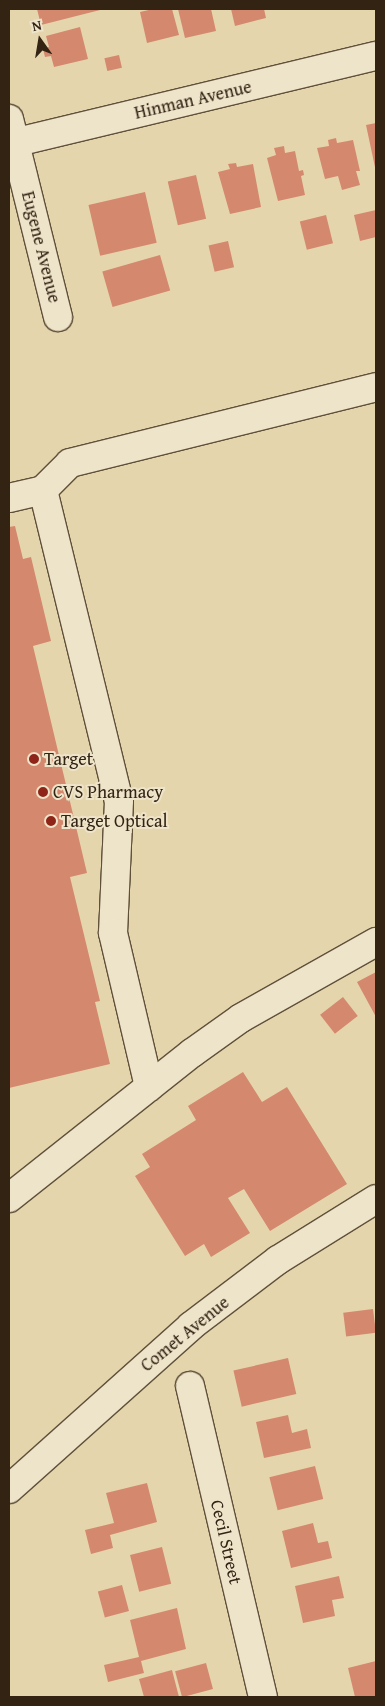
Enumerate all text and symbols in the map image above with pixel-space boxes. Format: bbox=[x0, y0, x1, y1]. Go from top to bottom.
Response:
north arrow bbox=[15, 15, 65, 65]
text: N bbox=[30, 15, 43, 36]
street label: Hinman Avenue bbox=[132, 76, 254, 124]
street label: Eugene Avenue bbox=[17, 189, 65, 305]
place label: Target bbox=[44, 748, 93, 770]
marker: Target bbox=[28, 753, 40, 765]
place label: CVS Pharmacy bbox=[53, 781, 163, 803]
marker: CVS Pharmacy bbox=[37, 786, 49, 798]
place label: Target Optical bbox=[61, 810, 168, 832]
marker: Target Optical bbox=[45, 815, 57, 827]
street label: Comet Avenue bbox=[136, 1292, 234, 1376]
street label: Cecil Street bbox=[206, 1498, 246, 1586]

